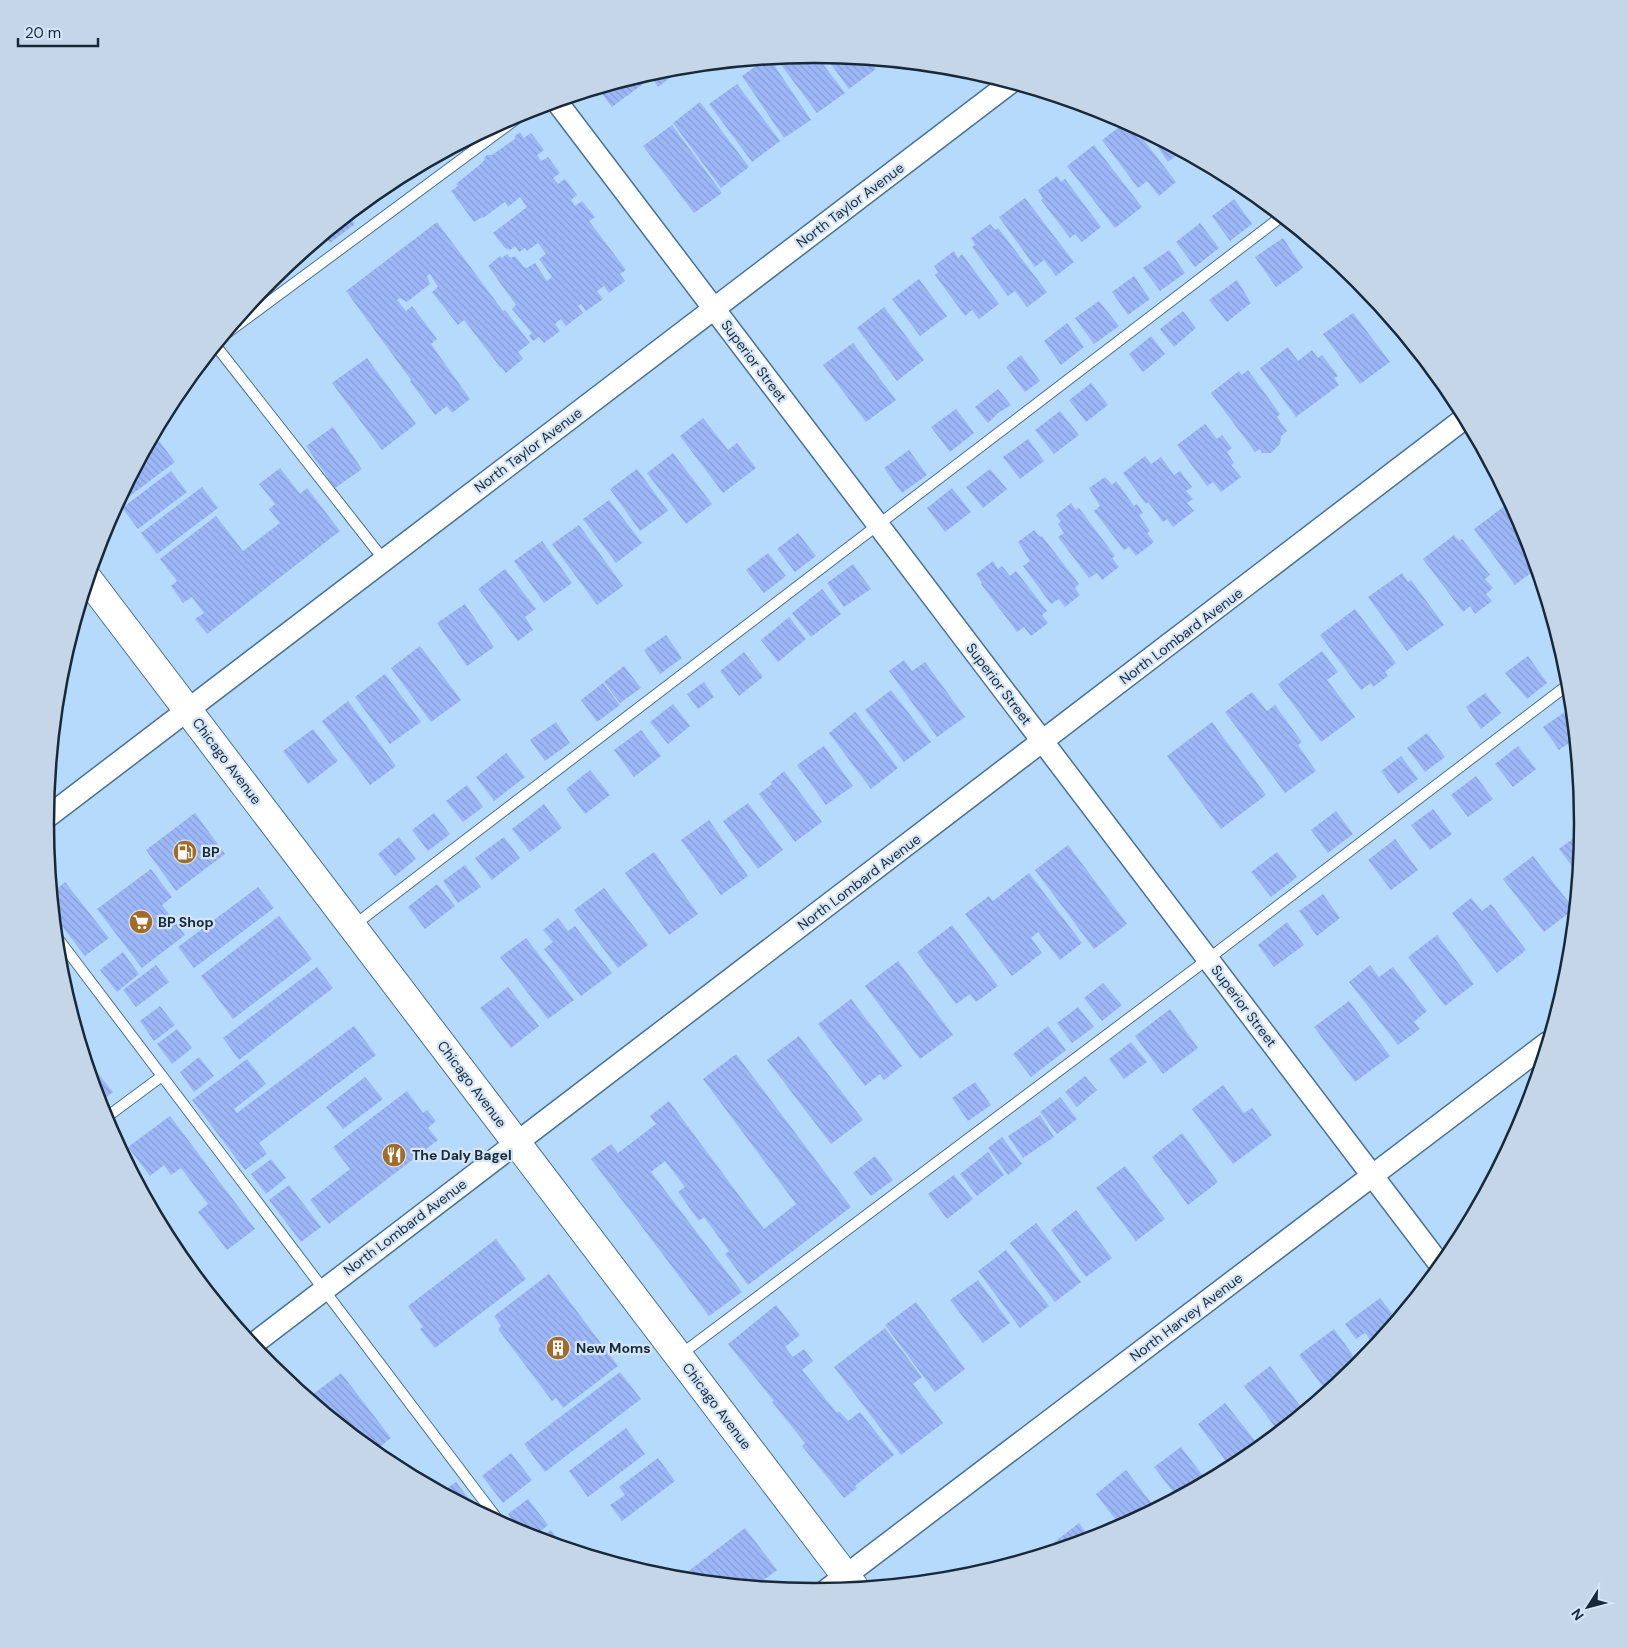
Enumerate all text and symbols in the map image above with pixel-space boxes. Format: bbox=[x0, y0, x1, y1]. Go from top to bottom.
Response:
scale bar bbox=[18, 15, 98, 47]
text: 20 m bbox=[25, 23, 61, 43]
street label: North Taylor Avenue bbox=[793, 159, 907, 251]
street label: Superior Street bbox=[717, 316, 791, 406]
street label: North Taylor Avenue bbox=[471, 404, 585, 496]
street label: North Lombard Avenue bbox=[1116, 584, 1246, 688]
street label: Superior Street bbox=[962, 639, 1036, 729]
street label: Chicago Avenue bbox=[188, 714, 266, 808]
street label: North Lombard Avenue bbox=[794, 830, 924, 934]
fuel station icon: BP bbox=[172, 839, 198, 865]
place label: BP bbox=[202, 843, 220, 861]
supermarket icon: BP Shop bbox=[128, 909, 154, 935]
place label: BP Shop bbox=[158, 913, 214, 931]
street label: Superior Street bbox=[1207, 961, 1281, 1051]
street label: Chicago Avenue bbox=[433, 1037, 511, 1131]
restaurant icon: The Daly Bagel bbox=[381, 1142, 407, 1168]
place label: The Daly Bagel bbox=[412, 1146, 512, 1164]
street label: North Lombard Avenue bbox=[340, 1175, 470, 1279]
street label: North Harvey Avenue bbox=[1126, 1269, 1246, 1365]
building icon: New Moms bbox=[545, 1335, 571, 1361]
place label: New Moms bbox=[576, 1339, 651, 1357]
street label: Chicago Avenue bbox=[678, 1359, 756, 1453]
north arrow bbox=[1563, 1582, 1613, 1632]
text: N bbox=[1567, 1605, 1588, 1624]

